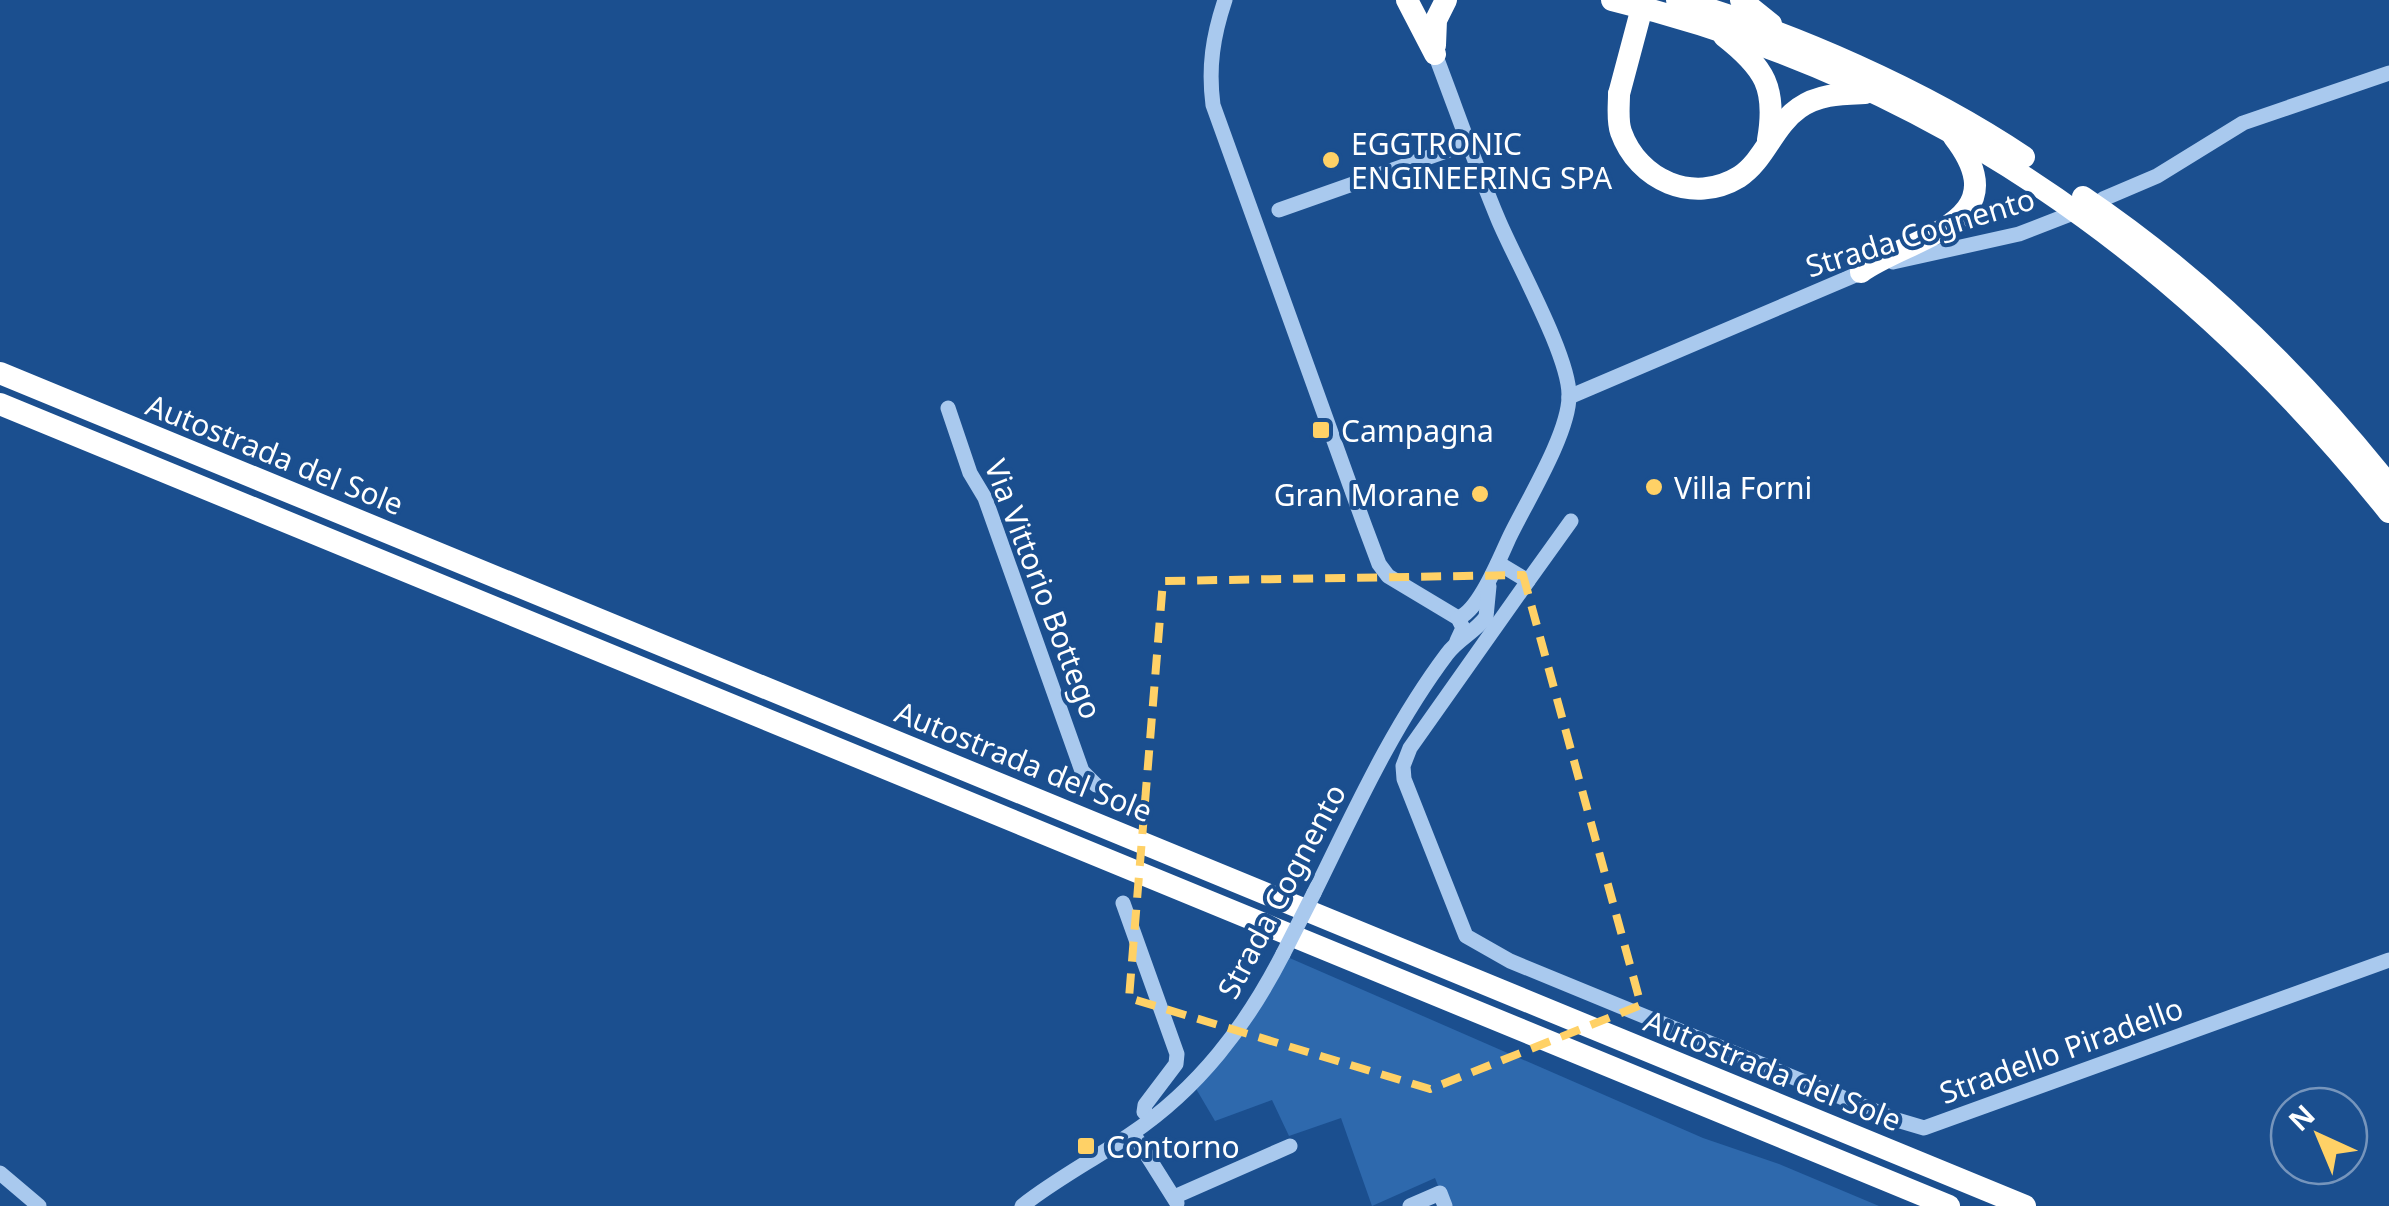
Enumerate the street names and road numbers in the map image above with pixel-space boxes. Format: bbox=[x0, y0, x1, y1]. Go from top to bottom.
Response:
street label: Strada Cognento bbox=[1800, 178, 2040, 286]
street label: Autostrada del Sole bbox=[140, 384, 410, 524]
street label: Via Vittorio Bottego bbox=[976, 453, 1112, 725]
street label: Autostrada del Sole bbox=[889, 691, 1159, 831]
street label: Strada Cognento bbox=[1207, 777, 1355, 1005]
street label: Stradello Piradello bbox=[1934, 987, 2188, 1113]
street label: Autostrada del Sole bbox=[1638, 1000, 1908, 1140]

